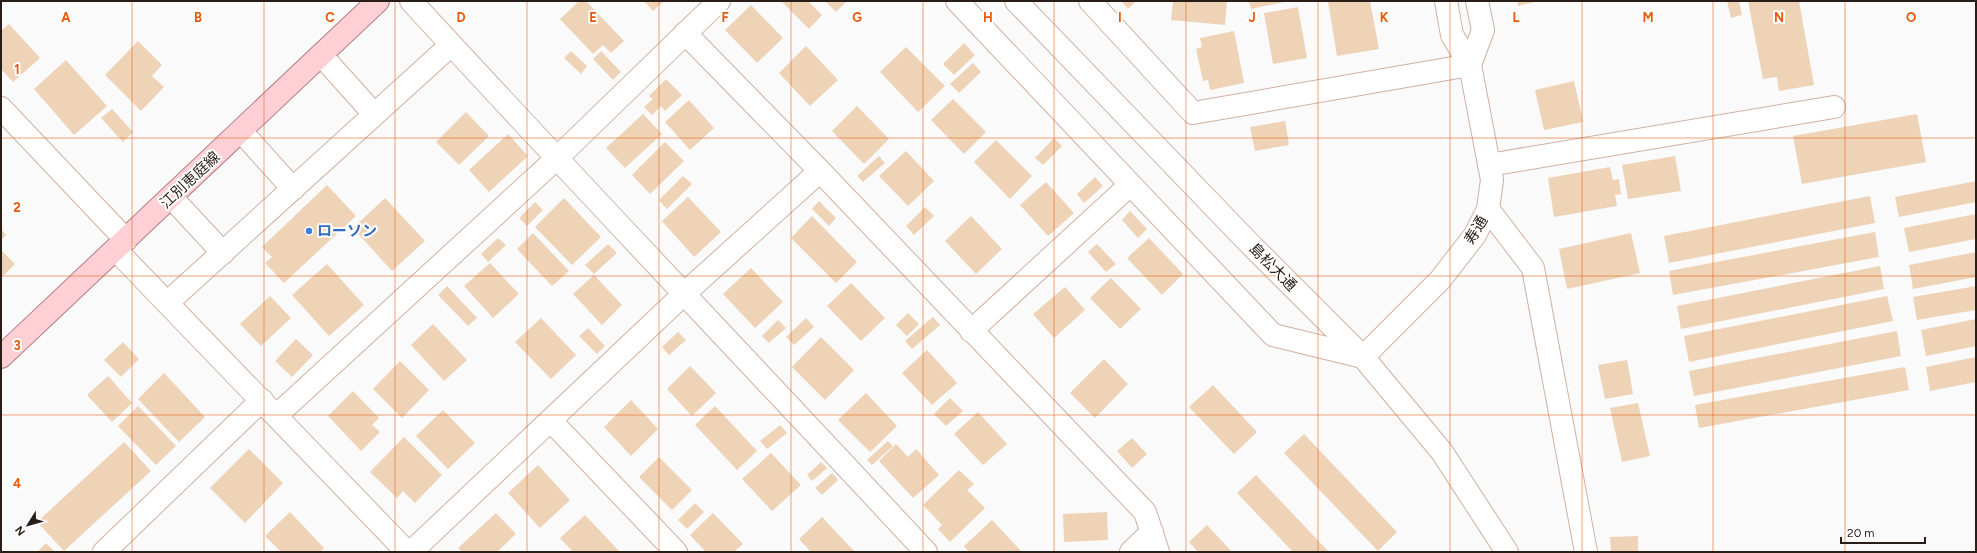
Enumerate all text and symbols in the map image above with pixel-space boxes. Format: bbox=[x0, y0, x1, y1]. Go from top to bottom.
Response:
text: A bbox=[61, 10, 71, 25]
text: B bbox=[194, 10, 202, 25]
text: C bbox=[325, 10, 335, 25]
text: D bbox=[456, 10, 466, 25]
text: E bbox=[589, 10, 597, 25]
text: F bbox=[721, 10, 729, 25]
text: G bbox=[852, 10, 862, 25]
text: H bbox=[983, 10, 993, 25]
text: I bbox=[1118, 10, 1122, 25]
text: J bbox=[1248, 10, 1256, 25]
text: K bbox=[1380, 10, 1389, 25]
text: L bbox=[1513, 10, 1520, 25]
text: M bbox=[1642, 10, 1654, 25]
text: N bbox=[1774, 10, 1784, 25]
text: O bbox=[1906, 10, 1916, 25]
text: 1 bbox=[14, 62, 20, 77]
street label: 江別恵庭線 bbox=[156, 148, 224, 212]
text: 2 bbox=[13, 200, 21, 215]
street label: 寿通 bbox=[1461, 213, 1491, 247]
place label: ローソン bbox=[317, 222, 377, 240]
marker: ローソン bbox=[304, 226, 314, 236]
street label: 島松大通 bbox=[1245, 239, 1301, 295]
text: 3 bbox=[13, 338, 21, 353]
text: 4 bbox=[13, 476, 21, 491]
north arrow bbox=[8, 505, 48, 545]
scale bar bbox=[1841, 519, 1925, 545]
text: N bbox=[13, 523, 28, 538]
text: 20 m bbox=[1847, 526, 1875, 540]

